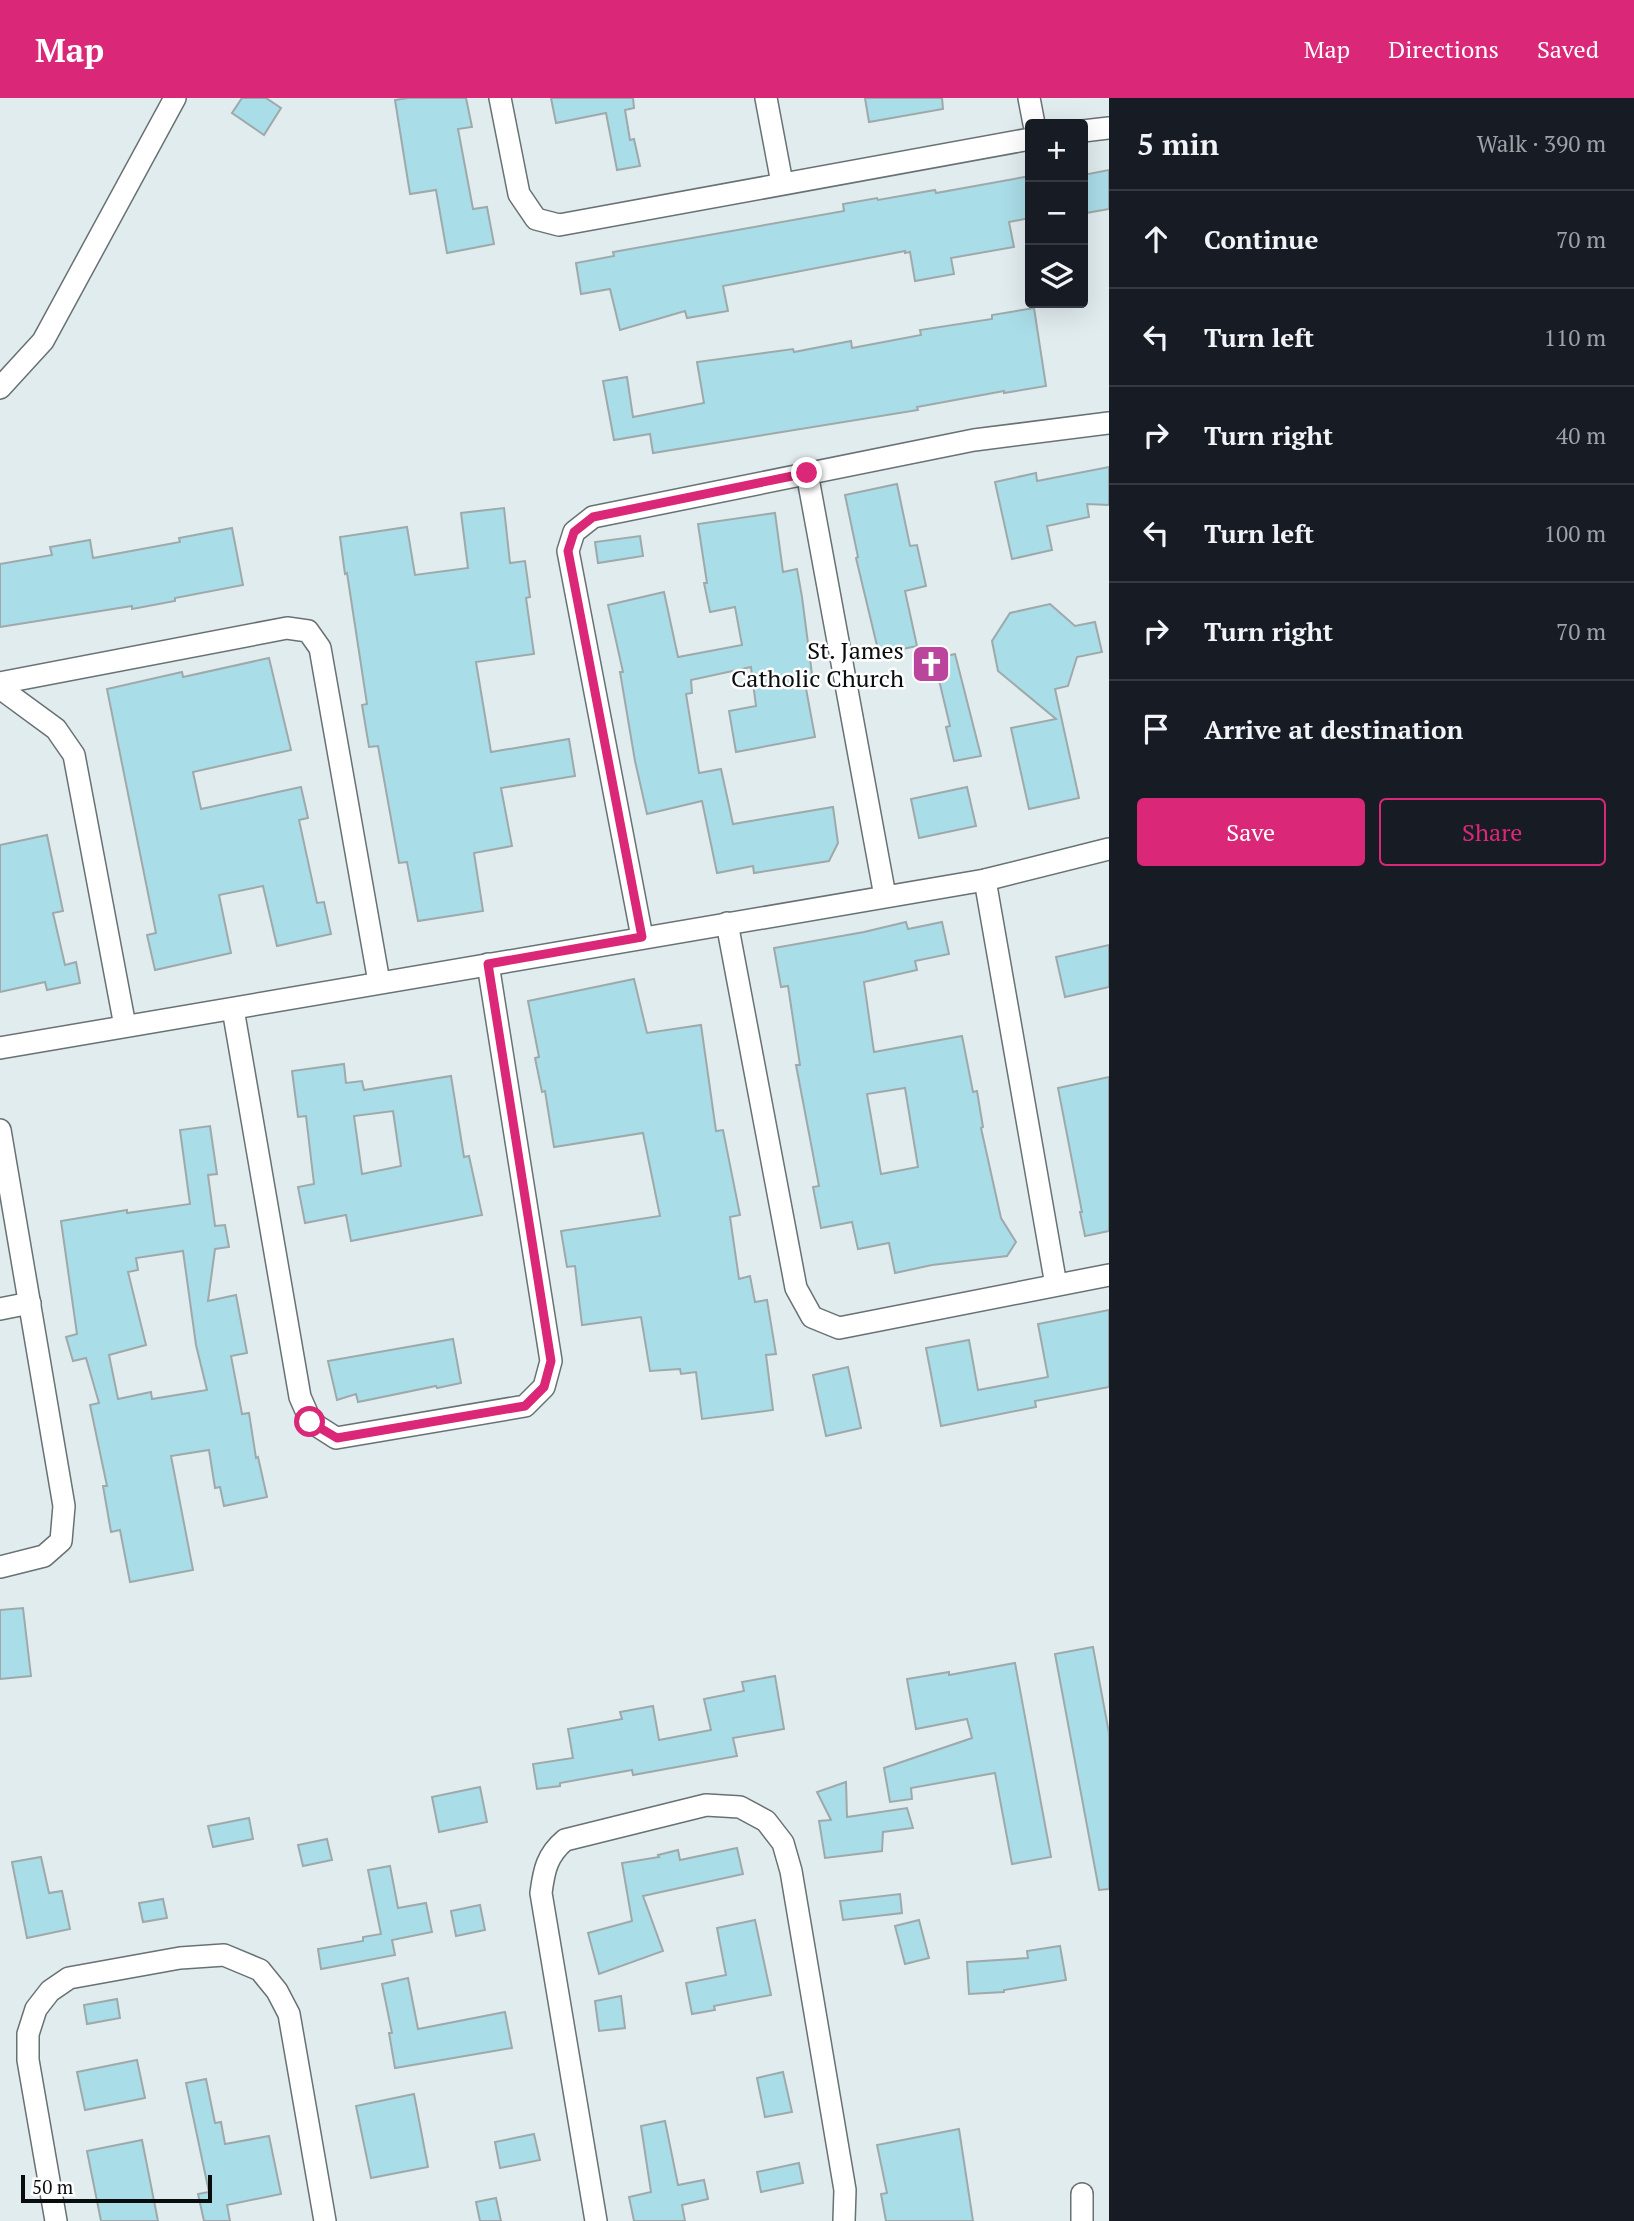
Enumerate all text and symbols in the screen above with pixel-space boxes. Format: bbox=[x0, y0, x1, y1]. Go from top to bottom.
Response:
text: Map bbox=[35, 28, 104, 71]
text: Map bbox=[1304, 33, 1350, 65]
text: Directions bbox=[1388, 33, 1499, 65]
text: Saved bbox=[1537, 33, 1599, 65]
map controls bbox=[1025, 119, 1088, 308]
button: + bbox=[1025, 119, 1088, 182]
text: 5 min bbox=[1137, 124, 1219, 164]
text: Walk · 390 m bbox=[1477, 128, 1606, 159]
button: − bbox=[1025, 182, 1088, 245]
icon: ahead bbox=[1137, 220, 1175, 258]
text: Continue bbox=[1204, 222, 1318, 256]
text: 70 m bbox=[1556, 224, 1606, 255]
button: layers bbox=[1025, 245, 1088, 308]
icon: left bbox=[1137, 318, 1175, 356]
text: Turn left bbox=[1204, 320, 1314, 354]
text: 110 m bbox=[1544, 322, 1606, 353]
icon: right bbox=[1137, 416, 1175, 454]
text: Turn right bbox=[1204, 418, 1333, 452]
text: 40 m bbox=[1556, 420, 1606, 451]
route end bbox=[791, 457, 822, 488]
icon: left bbox=[1137, 514, 1175, 552]
text: Turn left bbox=[1204, 516, 1314, 550]
text: 100 m bbox=[1544, 518, 1606, 549]
icon: right bbox=[1137, 612, 1175, 650]
text: Turn right bbox=[1204, 614, 1333, 648]
text: 70 m bbox=[1556, 616, 1606, 647]
place label: St. James Catholic Church bbox=[731, 634, 904, 694]
church icon: St. James Catholic Church bbox=[910, 643, 952, 685]
icon: arrive bbox=[1137, 710, 1175, 748]
text: Arrive at destination bbox=[1204, 712, 1463, 746]
button: Save bbox=[1137, 798, 1365, 866]
button: Share bbox=[1379, 798, 1606, 866]
route start bbox=[294, 1406, 325, 1437]
scale bar bbox=[21, 2172, 212, 2204]
text: 50 m bbox=[32, 2174, 73, 2199]

